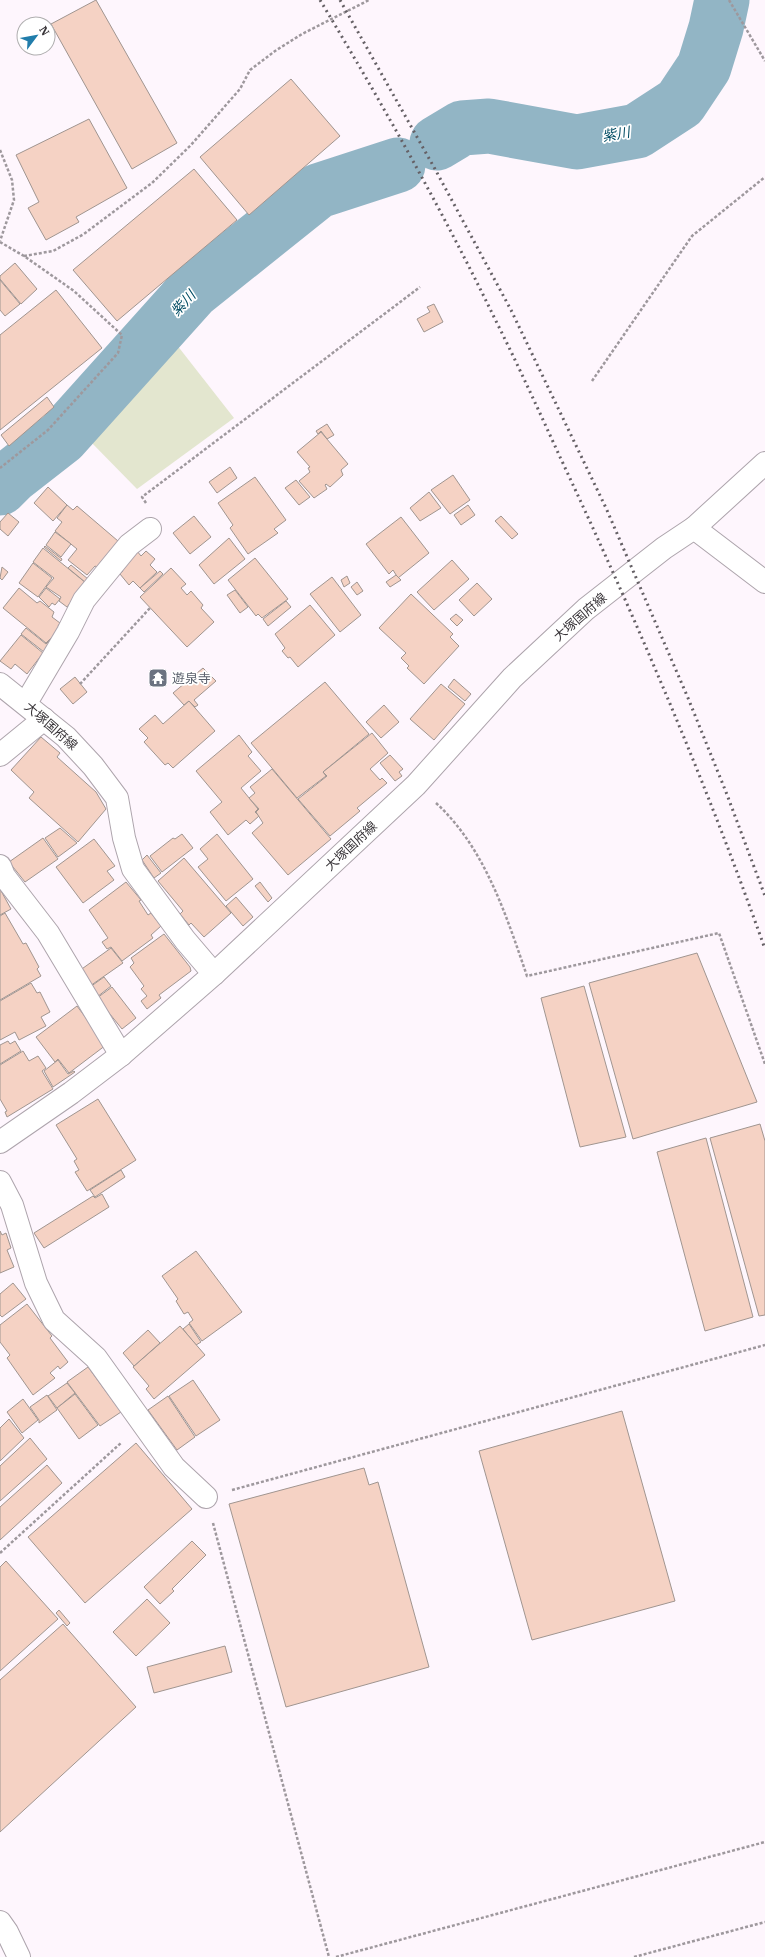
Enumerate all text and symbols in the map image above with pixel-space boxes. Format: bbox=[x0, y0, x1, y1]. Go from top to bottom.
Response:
north arrow bbox=[16, 16, 56, 56]
text: N bbox=[36, 23, 53, 38]
water label: 紫川 bbox=[601, 122, 633, 145]
water label: 紫川 bbox=[167, 285, 200, 319]
street label: 大塚国府線 bbox=[550, 589, 610, 645]
temple icon: 遊泉寺 bbox=[147, 667, 169, 689]
place label: 遊泉寺 bbox=[172, 670, 211, 687]
street label: 大塚国府線 bbox=[21, 698, 81, 754]
street label: 大塚国府線 bbox=[321, 818, 381, 874]

